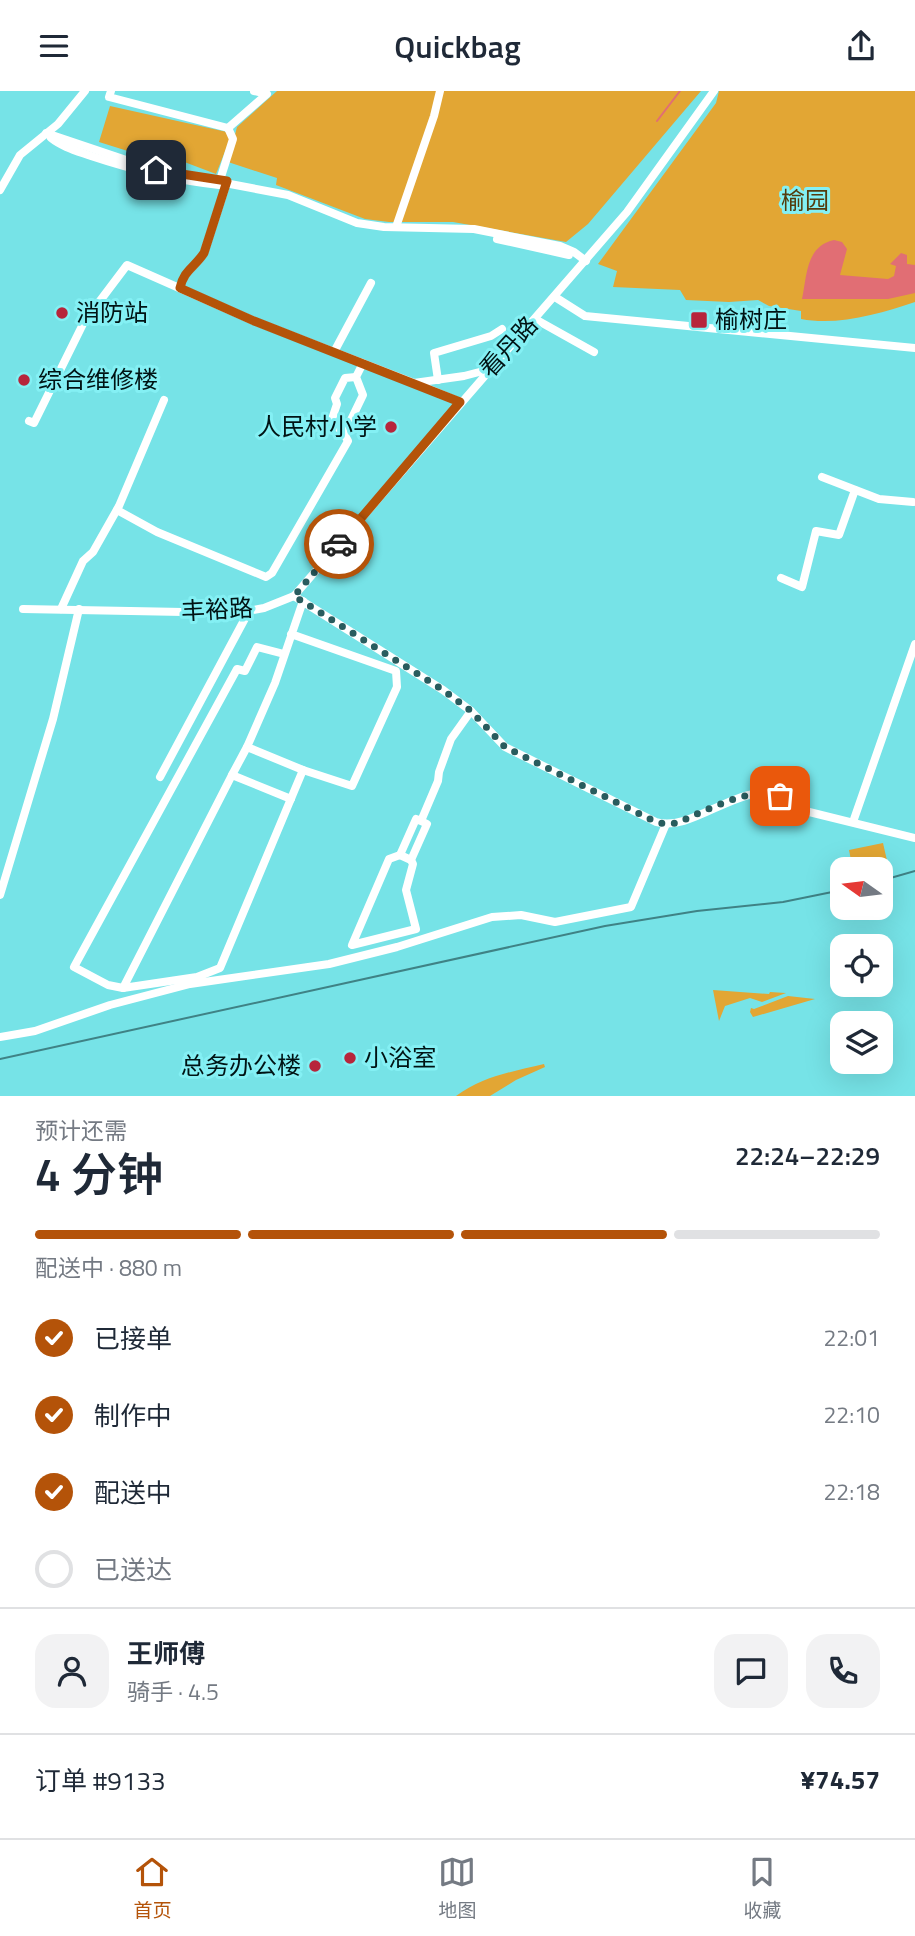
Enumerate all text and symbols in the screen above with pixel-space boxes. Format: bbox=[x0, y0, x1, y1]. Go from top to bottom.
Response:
text: Quickbag bbox=[394, 22, 521, 70]
icon: menu bbox=[35, 27, 73, 65]
icon: share bbox=[842, 27, 880, 65]
pin bbox=[126, 140, 186, 200]
icon: home bbox=[137, 151, 175, 189]
park label: 榆园 bbox=[781, 182, 829, 218]
place label: 消防站 bbox=[76, 294, 148, 330]
place label: 榆树庄 bbox=[715, 301, 787, 337]
marker: 消防站 bbox=[54, 305, 70, 321]
street label: 看丹路 bbox=[471, 308, 546, 385]
marker: 榆树庄 bbox=[689, 310, 709, 330]
place label: 综合维修楼 bbox=[38, 361, 158, 397]
marker: 综合维修楼 bbox=[16, 372, 32, 388]
place label: 人民村小学 bbox=[257, 408, 377, 444]
marker: 人民村小学 bbox=[383, 419, 399, 435]
courier bbox=[304, 509, 374, 579]
icon: car bbox=[320, 525, 358, 563]
street label: 丰裕路 bbox=[180, 589, 254, 629]
pin bbox=[750, 766, 810, 826]
icon: bag bbox=[761, 777, 799, 815]
north arrow bbox=[830, 857, 892, 921]
map controls bbox=[830, 857, 893, 1074]
button: locate bbox=[830, 934, 893, 997]
button: layers bbox=[830, 1011, 893, 1074]
place label: 小浴室 bbox=[364, 1039, 436, 1075]
place label: 总务办公楼 bbox=[181, 1047, 301, 1083]
marker: 小浴室 bbox=[342, 1050, 358, 1066]
marker: 总务办公楼 bbox=[307, 1058, 323, 1074]
text: 预计还需 bbox=[35, 1113, 127, 1148]
text: 22:24–22:29 bbox=[735, 1136, 880, 1175]
text: 4 分钟 bbox=[35, 1139, 163, 1209]
text: 配送中 · 880 m bbox=[35, 1250, 182, 1285]
icon: check bbox=[35, 1319, 73, 1357]
text: 已接单 bbox=[94, 1319, 172, 1358]
text: 22:01 bbox=[823, 1320, 880, 1355]
icon: check bbox=[35, 1396, 73, 1434]
text: 制作中 bbox=[94, 1396, 172, 1435]
text: 22:10 bbox=[823, 1397, 880, 1432]
icon: check bbox=[35, 1473, 73, 1511]
text: 配送中 bbox=[94, 1473, 172, 1512]
text: 22:18 bbox=[823, 1474, 880, 1509]
text: 已送达 bbox=[94, 1550, 172, 1589]
button: person bbox=[35, 1634, 109, 1708]
text: 王师傅 bbox=[127, 1634, 205, 1673]
button: chat bbox=[714, 1634, 788, 1708]
button: phone bbox=[806, 1634, 880, 1708]
text: 骑手 · 4.5 bbox=[127, 1674, 219, 1709]
text: ¥74.57 bbox=[801, 1760, 880, 1799]
text: 订单 #9133 bbox=[35, 1761, 166, 1800]
tab: 首页 bbox=[133, 1853, 172, 1924]
tab: 地图 bbox=[438, 1853, 477, 1924]
tab: 收藏 bbox=[743, 1853, 782, 1924]

